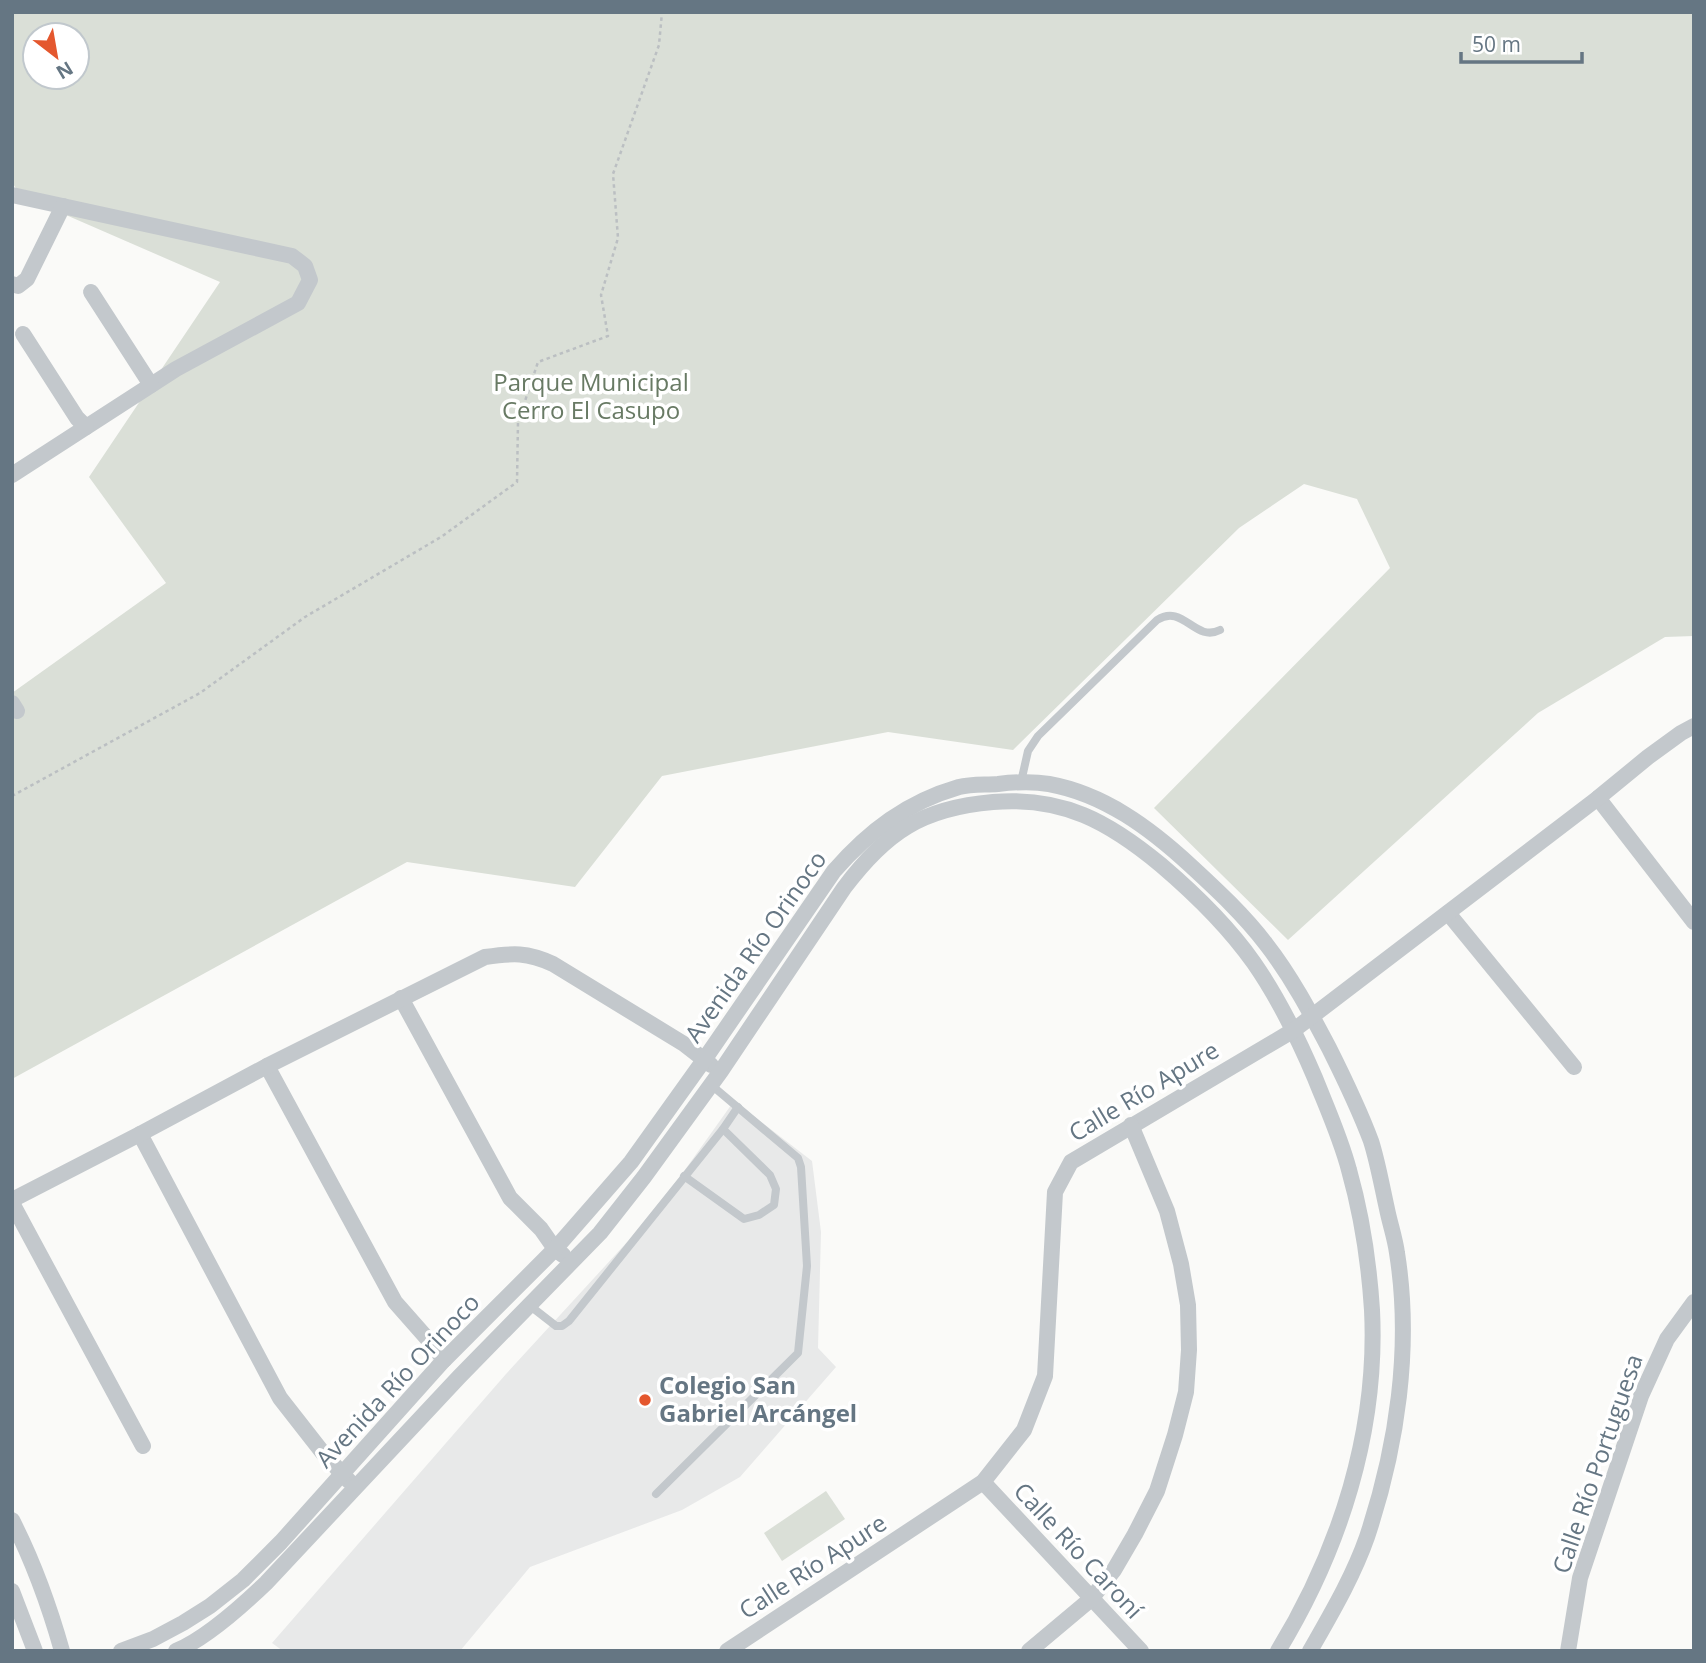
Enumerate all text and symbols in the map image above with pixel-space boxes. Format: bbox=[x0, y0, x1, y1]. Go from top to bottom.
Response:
north arrow bbox=[21, 21, 91, 91]
scale bar bbox=[1461, 21, 1582, 65]
text: 50 m bbox=[1472, 30, 1521, 58]
text: N bbox=[51, 55, 78, 86]
park label: Parque Municipal Cerro El Casupo bbox=[493, 365, 689, 426]
street label: Avenida Río Orinoco bbox=[676, 844, 833, 1049]
street label: Calle Río Apure bbox=[1062, 1033, 1224, 1149]
street label: Avenida Río Orinoco bbox=[307, 1286, 486, 1474]
street label: Calle Río Portuguesa bbox=[1544, 1350, 1650, 1578]
place label: Colegio San Gabriel Arcángel bbox=[659, 1368, 857, 1429]
marker: Colegio San Gabriel Arcángel bbox=[637, 1392, 653, 1408]
street label: Calle Río Caroní bbox=[1007, 1475, 1152, 1626]
street label: Calle Río Apure bbox=[732, 1506, 892, 1626]

